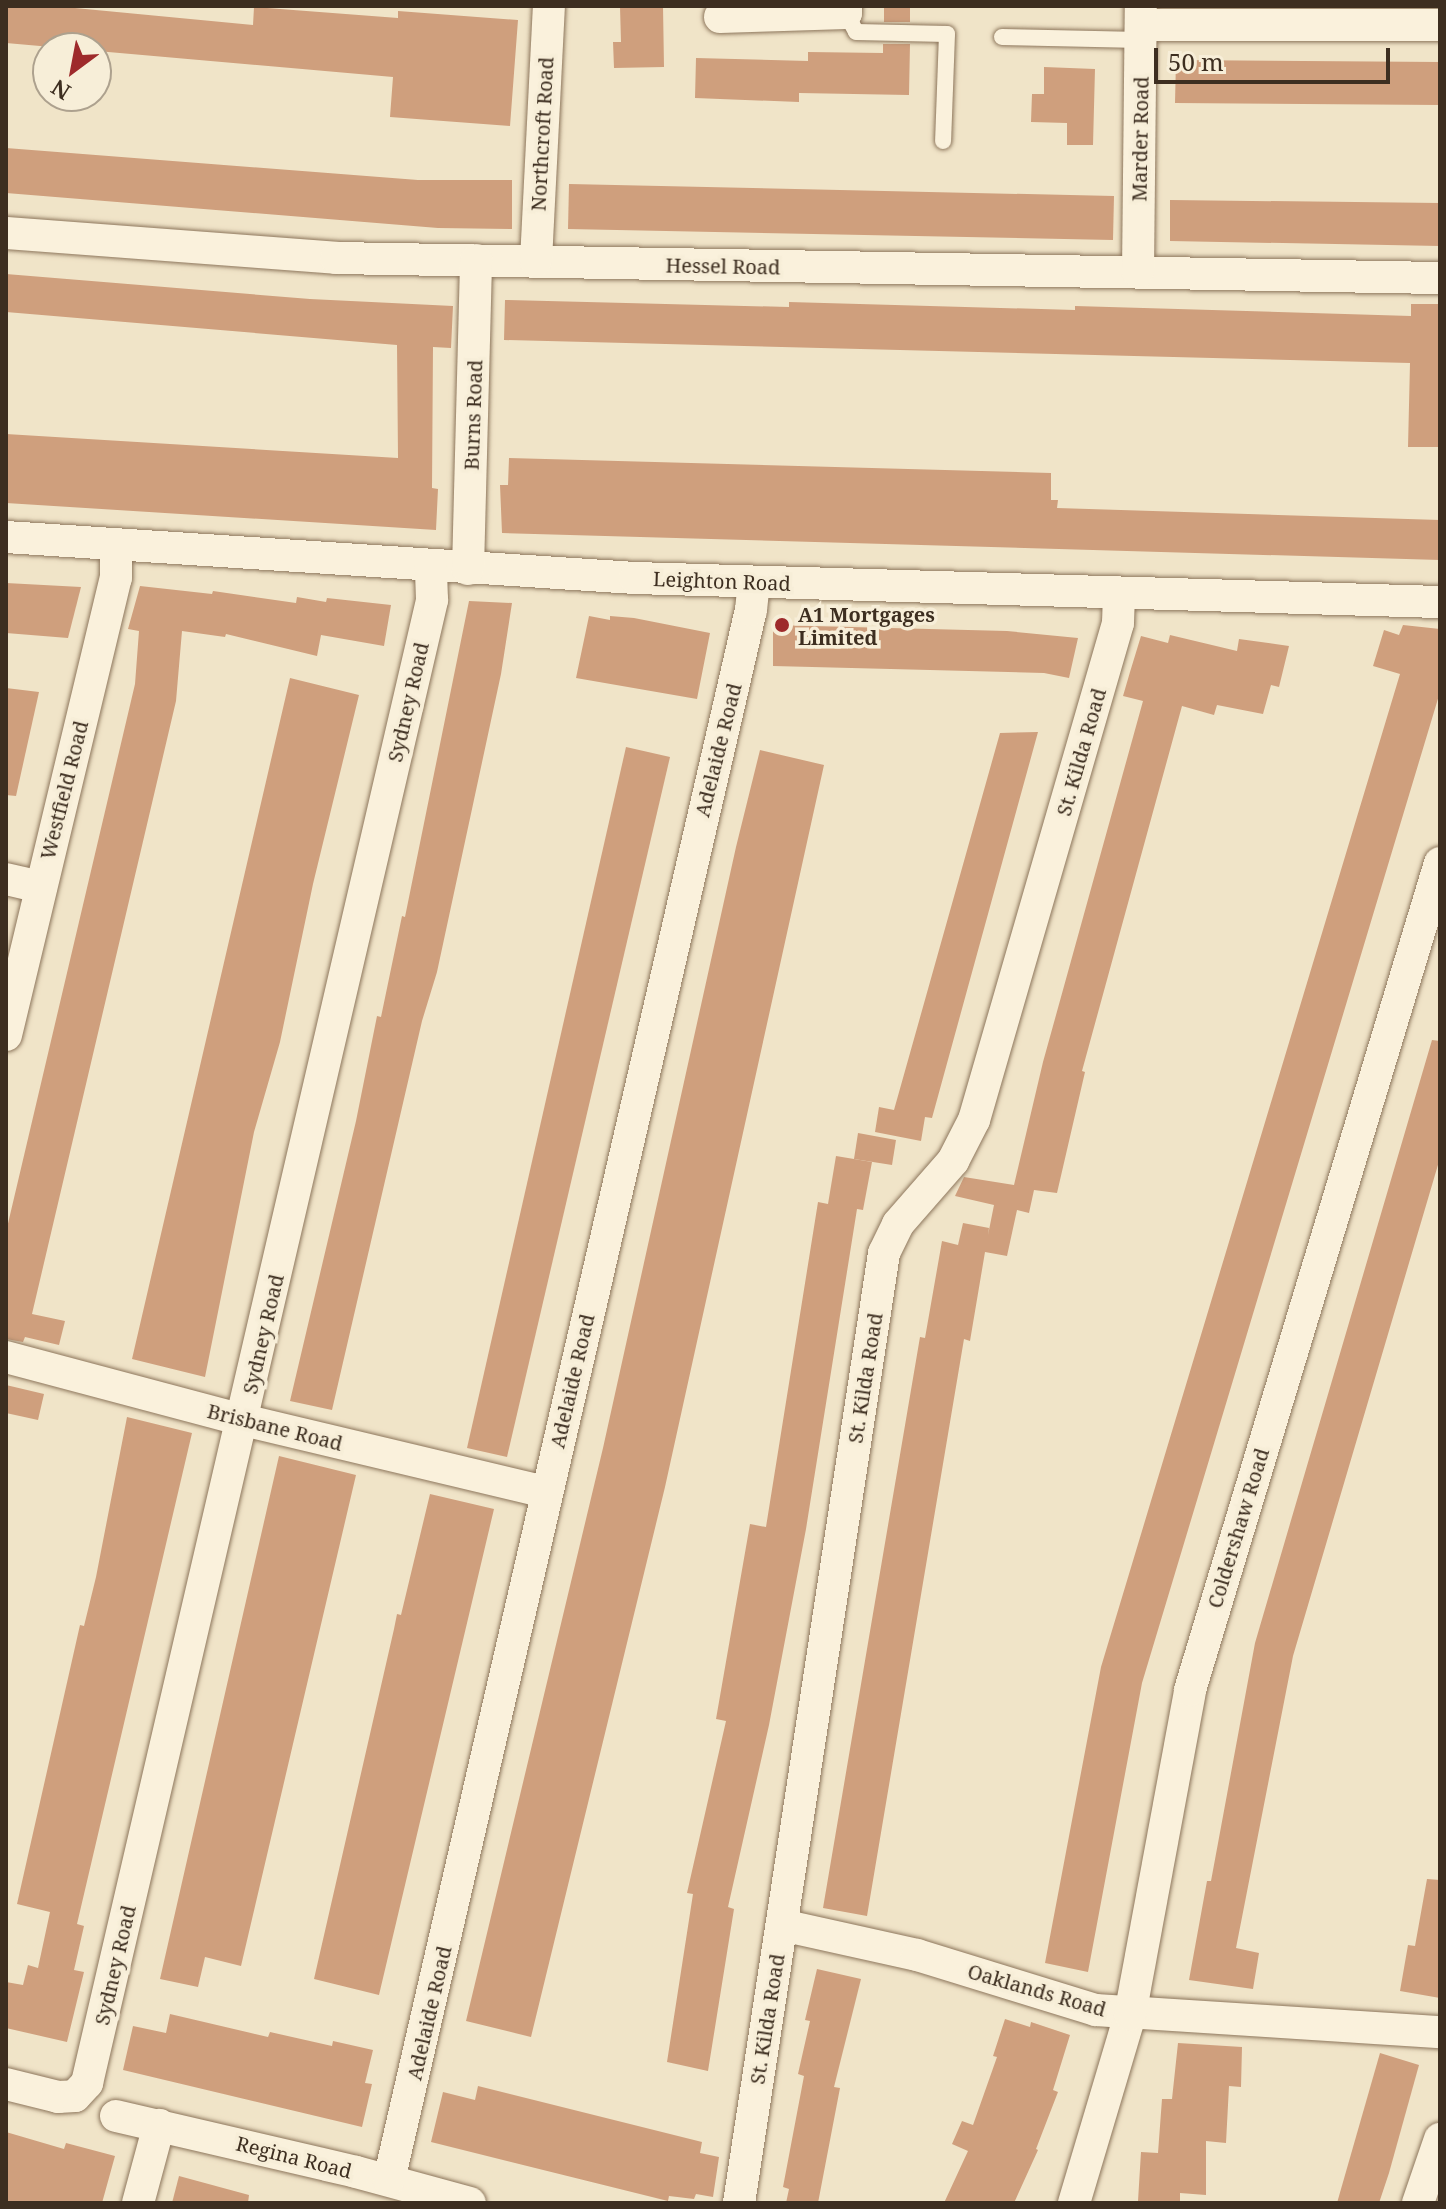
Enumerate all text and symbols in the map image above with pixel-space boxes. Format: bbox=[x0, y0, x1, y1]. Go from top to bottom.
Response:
north arrow bbox=[32, 32, 112, 112]
scale bar bbox=[1158, 32, 1394, 82]
text: 50 m bbox=[1168, 45, 1224, 78]
street label: Northcroft Road bbox=[526, 56, 558, 212]
text: N bbox=[45, 73, 76, 108]
street label: Marder Road bbox=[1127, 76, 1153, 202]
street label: Hessel Road bbox=[665, 253, 781, 279]
street label: Burns Road bbox=[459, 359, 487, 471]
street label: Leighton Road bbox=[653, 567, 791, 595]
place label: A1 Mortgages Limited bbox=[798, 602, 935, 649]
marker: A1 Mortgages Limited bbox=[773, 616, 791, 634]
street label: Sydney Road bbox=[383, 640, 433, 764]
street label: Adelaide Road bbox=[690, 681, 746, 819]
street label: St. Kilda Road bbox=[1051, 685, 1111, 819]
street label: Westfield Road bbox=[35, 718, 93, 862]
street label: Sydney Road bbox=[238, 1272, 288, 1396]
street label: St. Kilda Road bbox=[843, 1311, 887, 1445]
street label: Adelaide Road bbox=[545, 1312, 599, 1450]
street label: Brisbane Road bbox=[205, 1399, 345, 1455]
street label: Coldershaw Road bbox=[1202, 1445, 1274, 1611]
street label: Sydney Road bbox=[90, 1903, 140, 2027]
street label: Adelaide Road bbox=[402, 1944, 456, 2082]
street label: St. Kilda Road bbox=[745, 1952, 789, 2086]
street label: Oaklands Road bbox=[965, 1959, 1109, 2021]
street label: Regina Road bbox=[234, 2131, 354, 2183]

